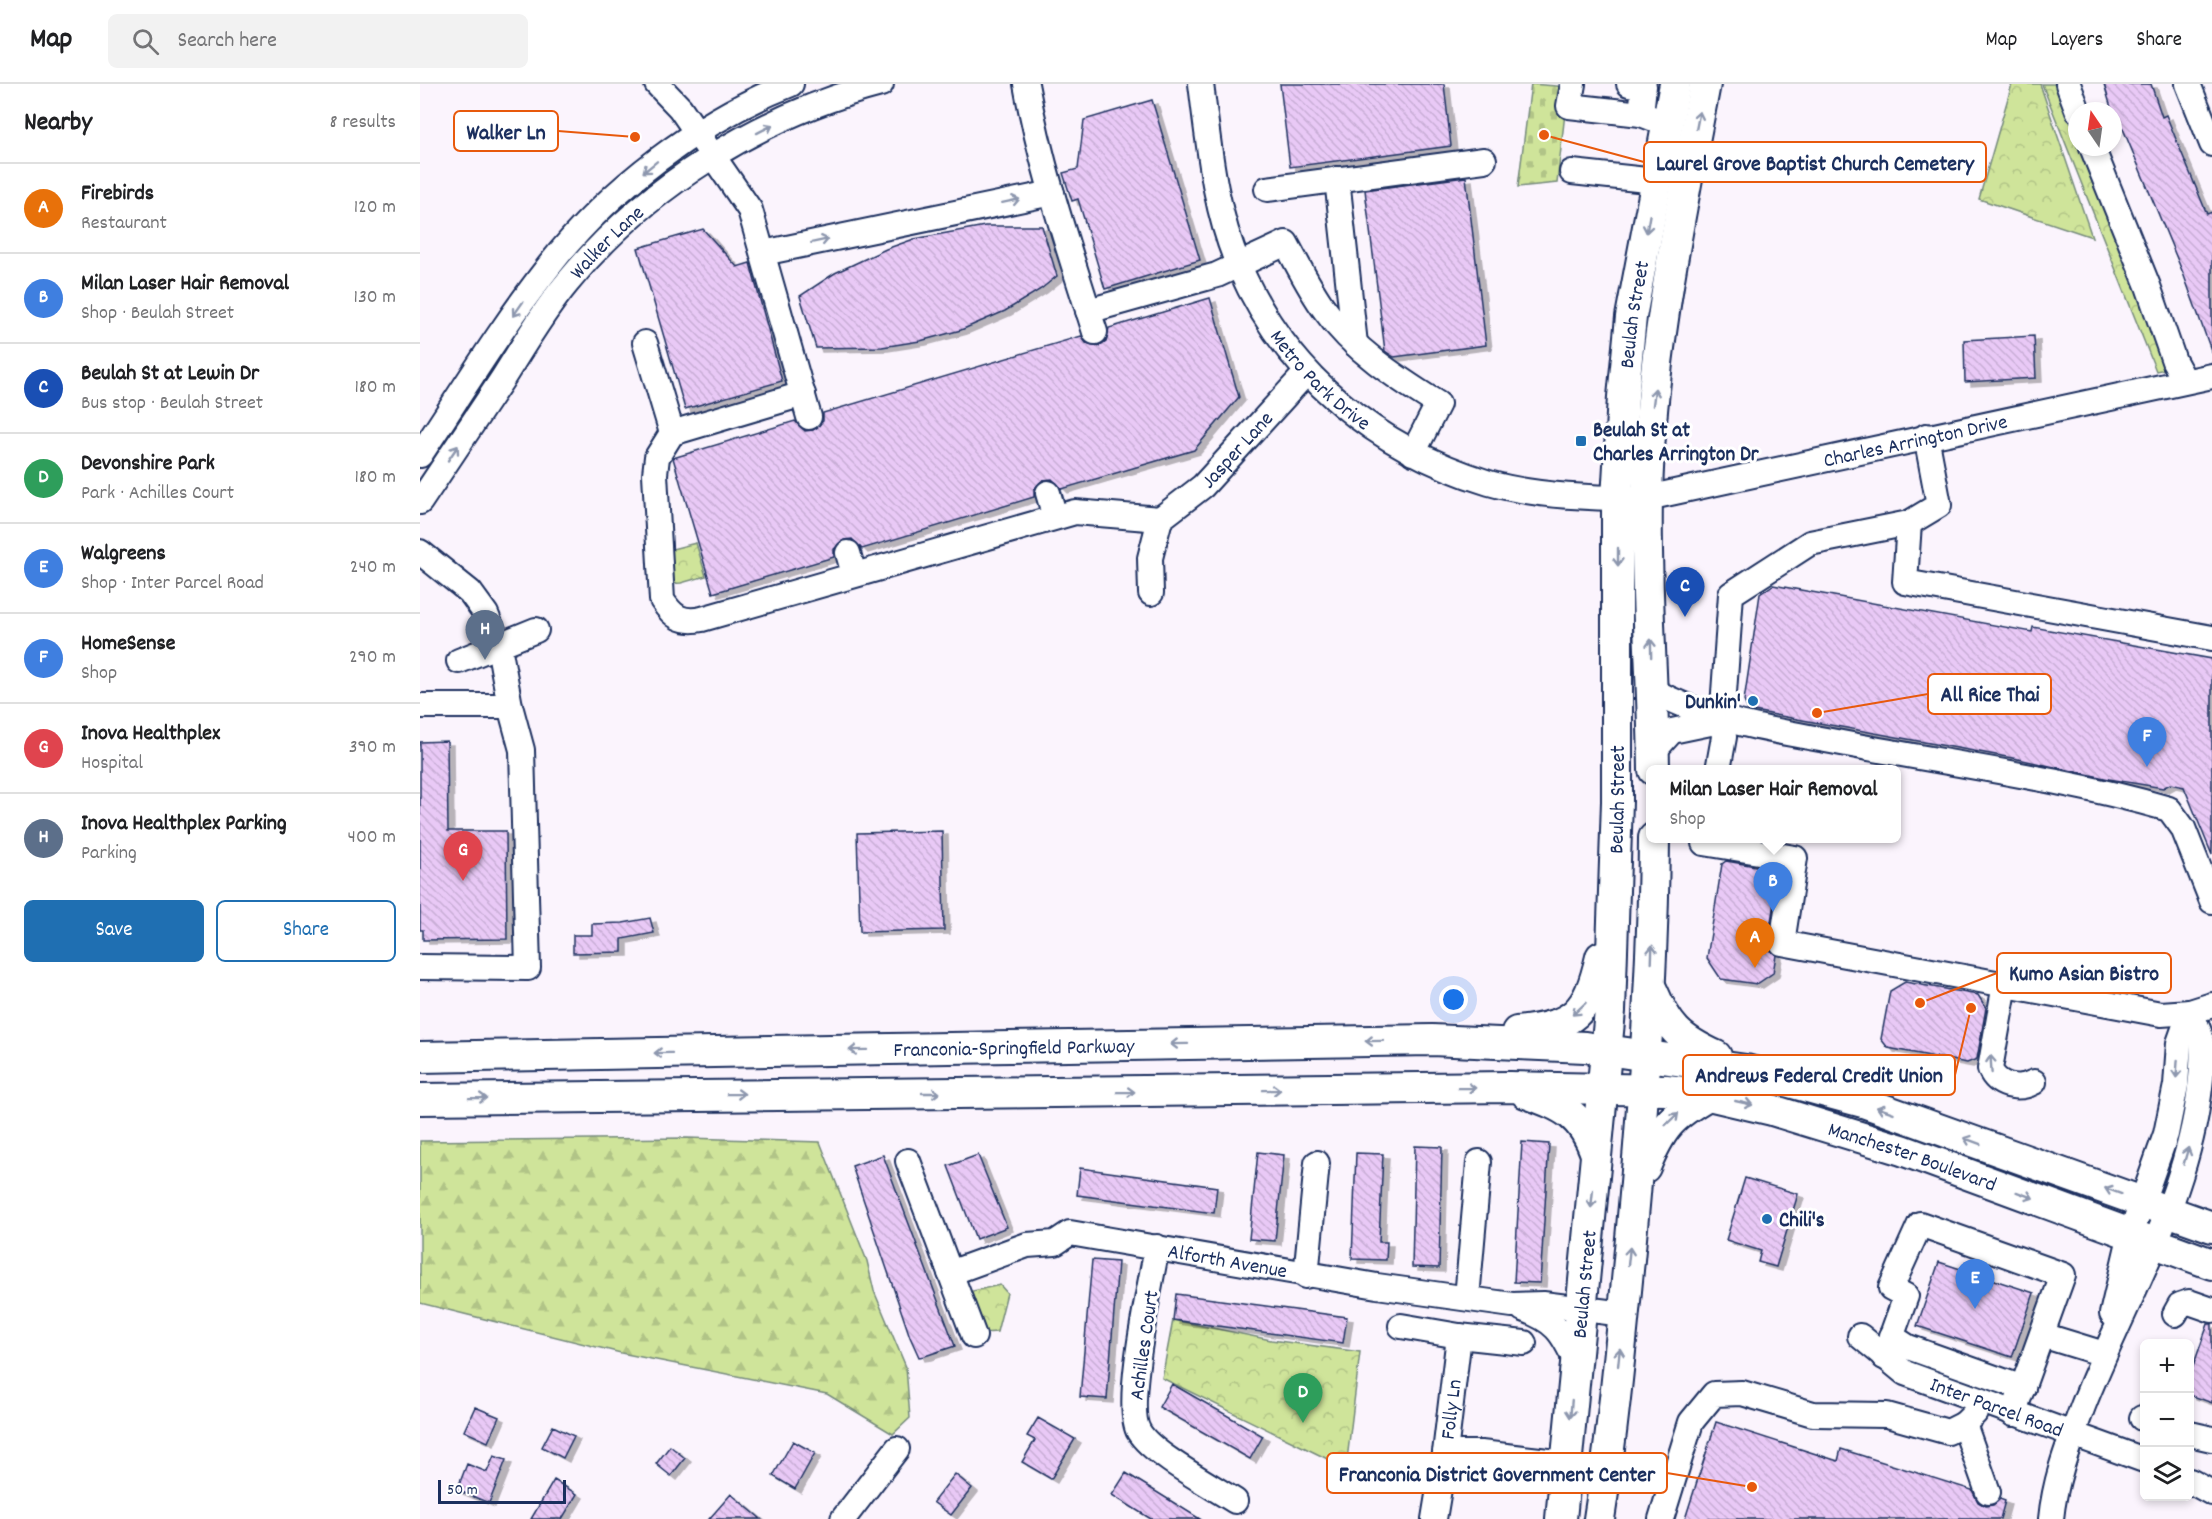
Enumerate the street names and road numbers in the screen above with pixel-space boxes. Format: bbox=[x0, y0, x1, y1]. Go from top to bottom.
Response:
street label: Walker Lane bbox=[564, 200, 652, 287]
street label: Beulah Street bbox=[1614, 258, 1659, 370]
street label: Metro Park Drive bbox=[1261, 325, 1375, 439]
street label: Jasper Lane bbox=[1196, 406, 1282, 497]
street label: Charles Arrington Drive bbox=[1821, 409, 2011, 477]
street label: Beulah Street bbox=[1603, 745, 1635, 854]
street label: Franconia-Springfield Parkway bbox=[893, 1033, 1135, 1067]
street label: Manchester Boulevard bbox=[1824, 1116, 2000, 1201]
street label: Beulah Street bbox=[1566, 1229, 1607, 1340]
street label: Alforth Avenue bbox=[1165, 1238, 1289, 1288]
street label: Achilles Court bbox=[1123, 1288, 1169, 1402]
street label: Inter Parcel Road bbox=[1925, 1371, 2067, 1447]
street label: Folly Ln bbox=[1435, 1378, 1472, 1441]

